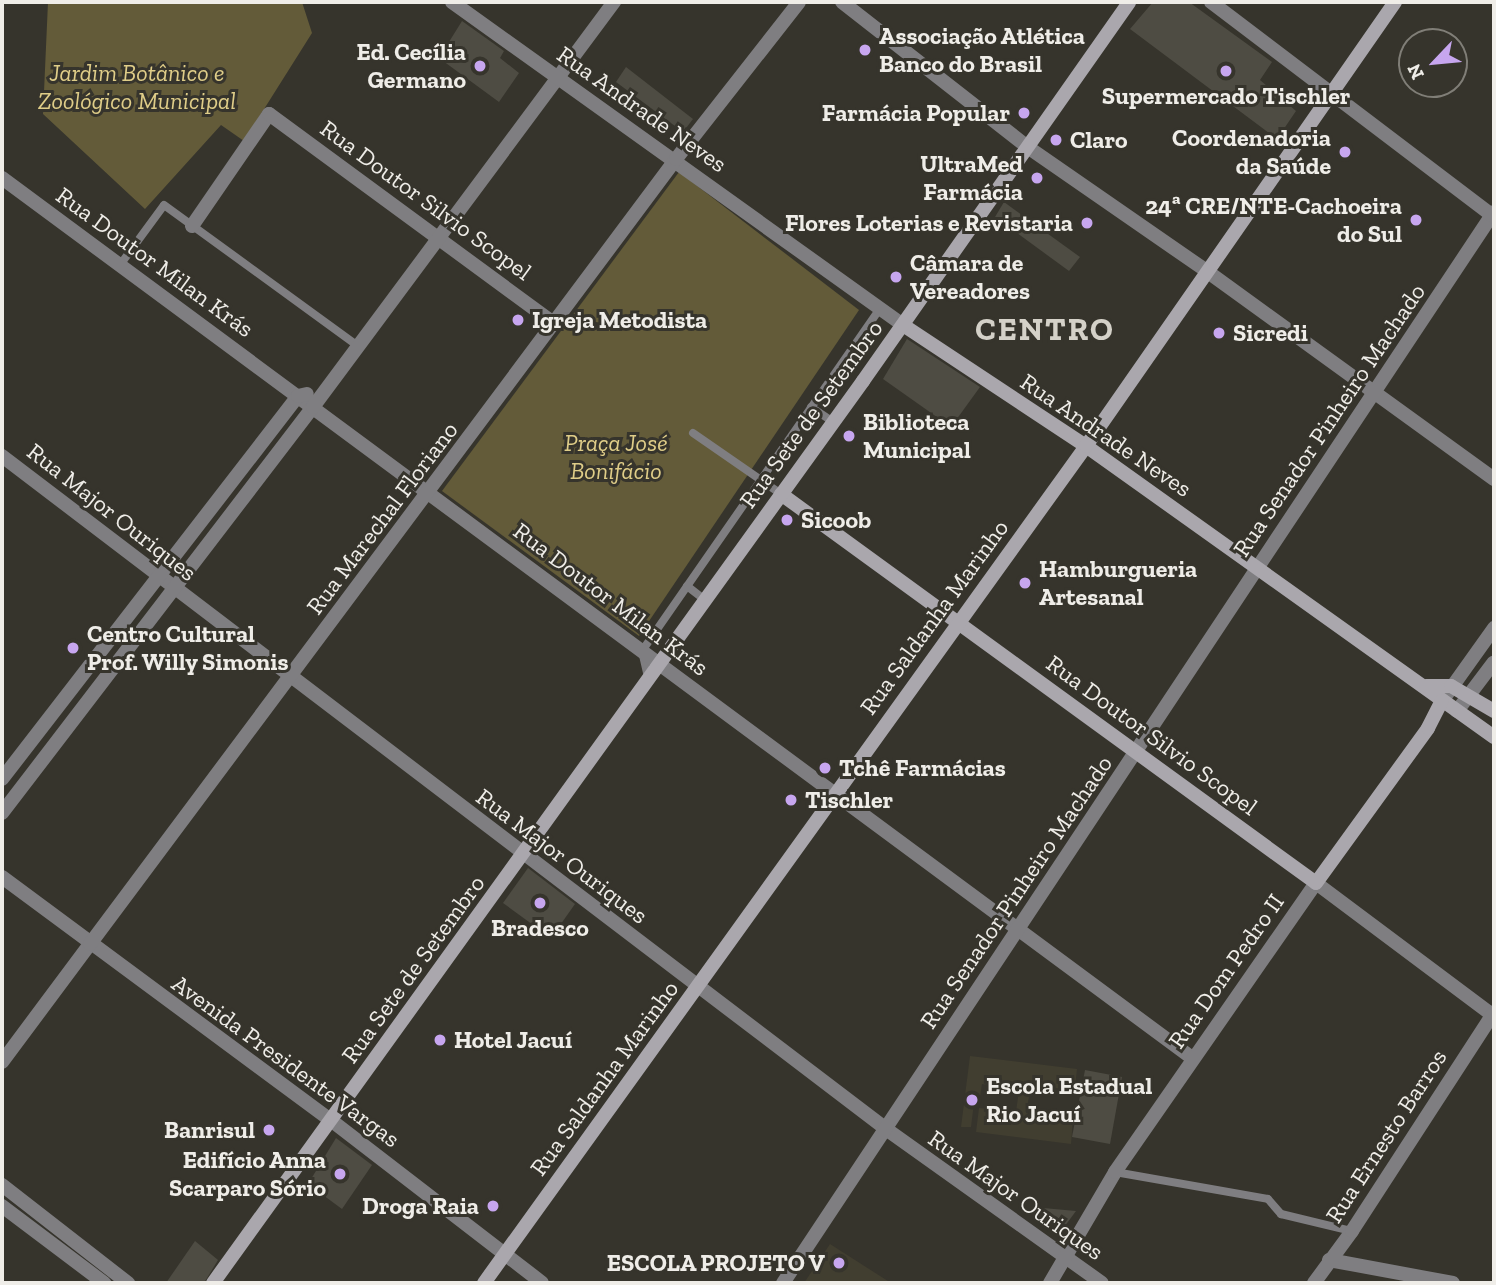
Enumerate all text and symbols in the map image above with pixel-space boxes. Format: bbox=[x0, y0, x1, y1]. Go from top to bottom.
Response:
place label: Associação Atlética Banco do Brasil bbox=[879, 22, 1086, 78]
north arrow bbox=[1398, 28, 1468, 98]
place label: Ed. Cecília Germano bbox=[356, 38, 466, 94]
street label: Rua Andrade Neves bbox=[551, 40, 733, 178]
marker: Associação Atlética Banco do Brasil bbox=[857, 42, 873, 58]
marker: Ed. Cecília Germano bbox=[472, 58, 488, 74]
park label: Jardim Botânico e Zoológico Municipal bbox=[38, 59, 236, 115]
text: N bbox=[1402, 60, 1429, 83]
marker: Supermercado Tischler bbox=[1218, 63, 1234, 79]
place label: Supermercado Tischler bbox=[1102, 82, 1350, 110]
place label: Farmácia Popular bbox=[822, 99, 1010, 127]
marker: Farmácia Popular bbox=[1016, 105, 1032, 121]
street label: Rua Doutor Silvio Scopel bbox=[315, 114, 537, 286]
place label: Coordenadoria da Saúde bbox=[1172, 124, 1331, 180]
place label: Claro bbox=[1070, 126, 1128, 154]
marker: Claro bbox=[1048, 132, 1064, 148]
marker: Coordenadoria da Saúde bbox=[1337, 144, 1353, 160]
place label: UltraMed Farmácia bbox=[920, 150, 1023, 206]
marker: UltraMed Farmácia bbox=[1029, 170, 1045, 186]
street label: Rua Doutor Milan Krás bbox=[51, 181, 259, 343]
place label: 24ª CRE/NTE-Cachoeira do Sul bbox=[1145, 192, 1402, 248]
place label: Flores Loterias e Revistaria bbox=[785, 209, 1073, 237]
marker: 24ª CRE/NTE-Cachoeira do Sul bbox=[1408, 212, 1424, 228]
marker: Flores Loterias e Revistaria bbox=[1079, 215, 1095, 231]
place label: Câmara de Vereadores bbox=[910, 249, 1030, 305]
marker: Câmara de Vereadores bbox=[888, 269, 904, 285]
street label: Rua Senador Pinheiro Machado bbox=[1227, 278, 1431, 562]
place label: Igreja Metodista bbox=[532, 306, 707, 334]
district label: CENTRO bbox=[976, 310, 1114, 348]
marker: Igreja Metodista bbox=[510, 312, 526, 328]
street label: Rua Sete de Setembro bbox=[733, 314, 889, 514]
place label: Sicredi bbox=[1233, 319, 1308, 347]
marker: Sicredi bbox=[1211, 325, 1227, 341]
street label: Rua Andrade Neves bbox=[1015, 367, 1197, 503]
place label: Biblioteca Municipal bbox=[863, 408, 971, 464]
street label: Rua Marechal Floriano bbox=[300, 416, 464, 620]
marker: Biblioteca Municipal bbox=[841, 428, 857, 444]
park label: Praça José Bonifácio bbox=[564, 429, 668, 485]
street label: Rua Major Ouriques bbox=[21, 437, 203, 587]
place label: Sicoob bbox=[801, 506, 871, 534]
marker: Sicoob bbox=[779, 512, 795, 528]
street label: Rua Saldanha Marinho bbox=[854, 514, 1014, 720]
street label: Rua Doutor Milan Krás bbox=[508, 516, 714, 682]
place label: Hamburgueria Artesanal bbox=[1039, 555, 1197, 611]
marker: Hamburgueria Artesanal bbox=[1017, 575, 1033, 591]
place label: Centro Cultural Prof. Willy Simonis bbox=[87, 620, 290, 676]
marker: Centro Cultural Prof. Willy Simonis bbox=[65, 640, 81, 656]
street label: Rua Doutor Silvio Scopel bbox=[1041, 649, 1263, 821]
street label: Rua Senador Pinheiro Machado bbox=[914, 750, 1118, 1034]
place label: Tchê Farmácias bbox=[839, 754, 1006, 782]
marker: Tchê Farmácias bbox=[817, 760, 833, 776]
street label: Rua Major Ouriques bbox=[470, 782, 654, 930]
place label: Tischler bbox=[805, 786, 893, 814]
marker: Tischler bbox=[783, 792, 799, 808]
street label: Rua Sete de Setembro bbox=[335, 869, 491, 1069]
street label: Rua Dom Pedro II bbox=[1162, 888, 1290, 1054]
marker: Bradesco bbox=[532, 895, 548, 911]
place label: Bradesco bbox=[491, 914, 589, 942]
street label: Avenida Presidente Vargas bbox=[166, 968, 406, 1154]
street label: Rua Saldanha Marinho bbox=[524, 975, 684, 1181]
place label: Hotel Jacuí bbox=[454, 1026, 572, 1054]
marker: Hotel Jacuí bbox=[432, 1032, 448, 1048]
street label: Rua Ernesto Barros bbox=[1319, 1044, 1453, 1228]
place label: Escola Estadual Rio Jacuí bbox=[986, 1072, 1152, 1128]
marker: Escola Estadual Rio Jacuí bbox=[964, 1092, 980, 1108]
place label: Banrisul bbox=[164, 1116, 255, 1144]
marker: Banrisul bbox=[261, 1122, 277, 1138]
street label: Rua Major Ouriques bbox=[923, 1124, 1109, 1266]
place label: Edifício Anna Scarparo Sório bbox=[169, 1146, 326, 1202]
marker: Edifício Anna Scarparo Sório bbox=[332, 1166, 348, 1182]
place label: Droga Raia bbox=[362, 1192, 479, 1220]
marker: Droga Raia bbox=[485, 1198, 501, 1214]
place label: ESCOLA PROJETO V bbox=[605, 1249, 825, 1277]
marker: ESCOLA PROJETO V bbox=[831, 1255, 847, 1271]

